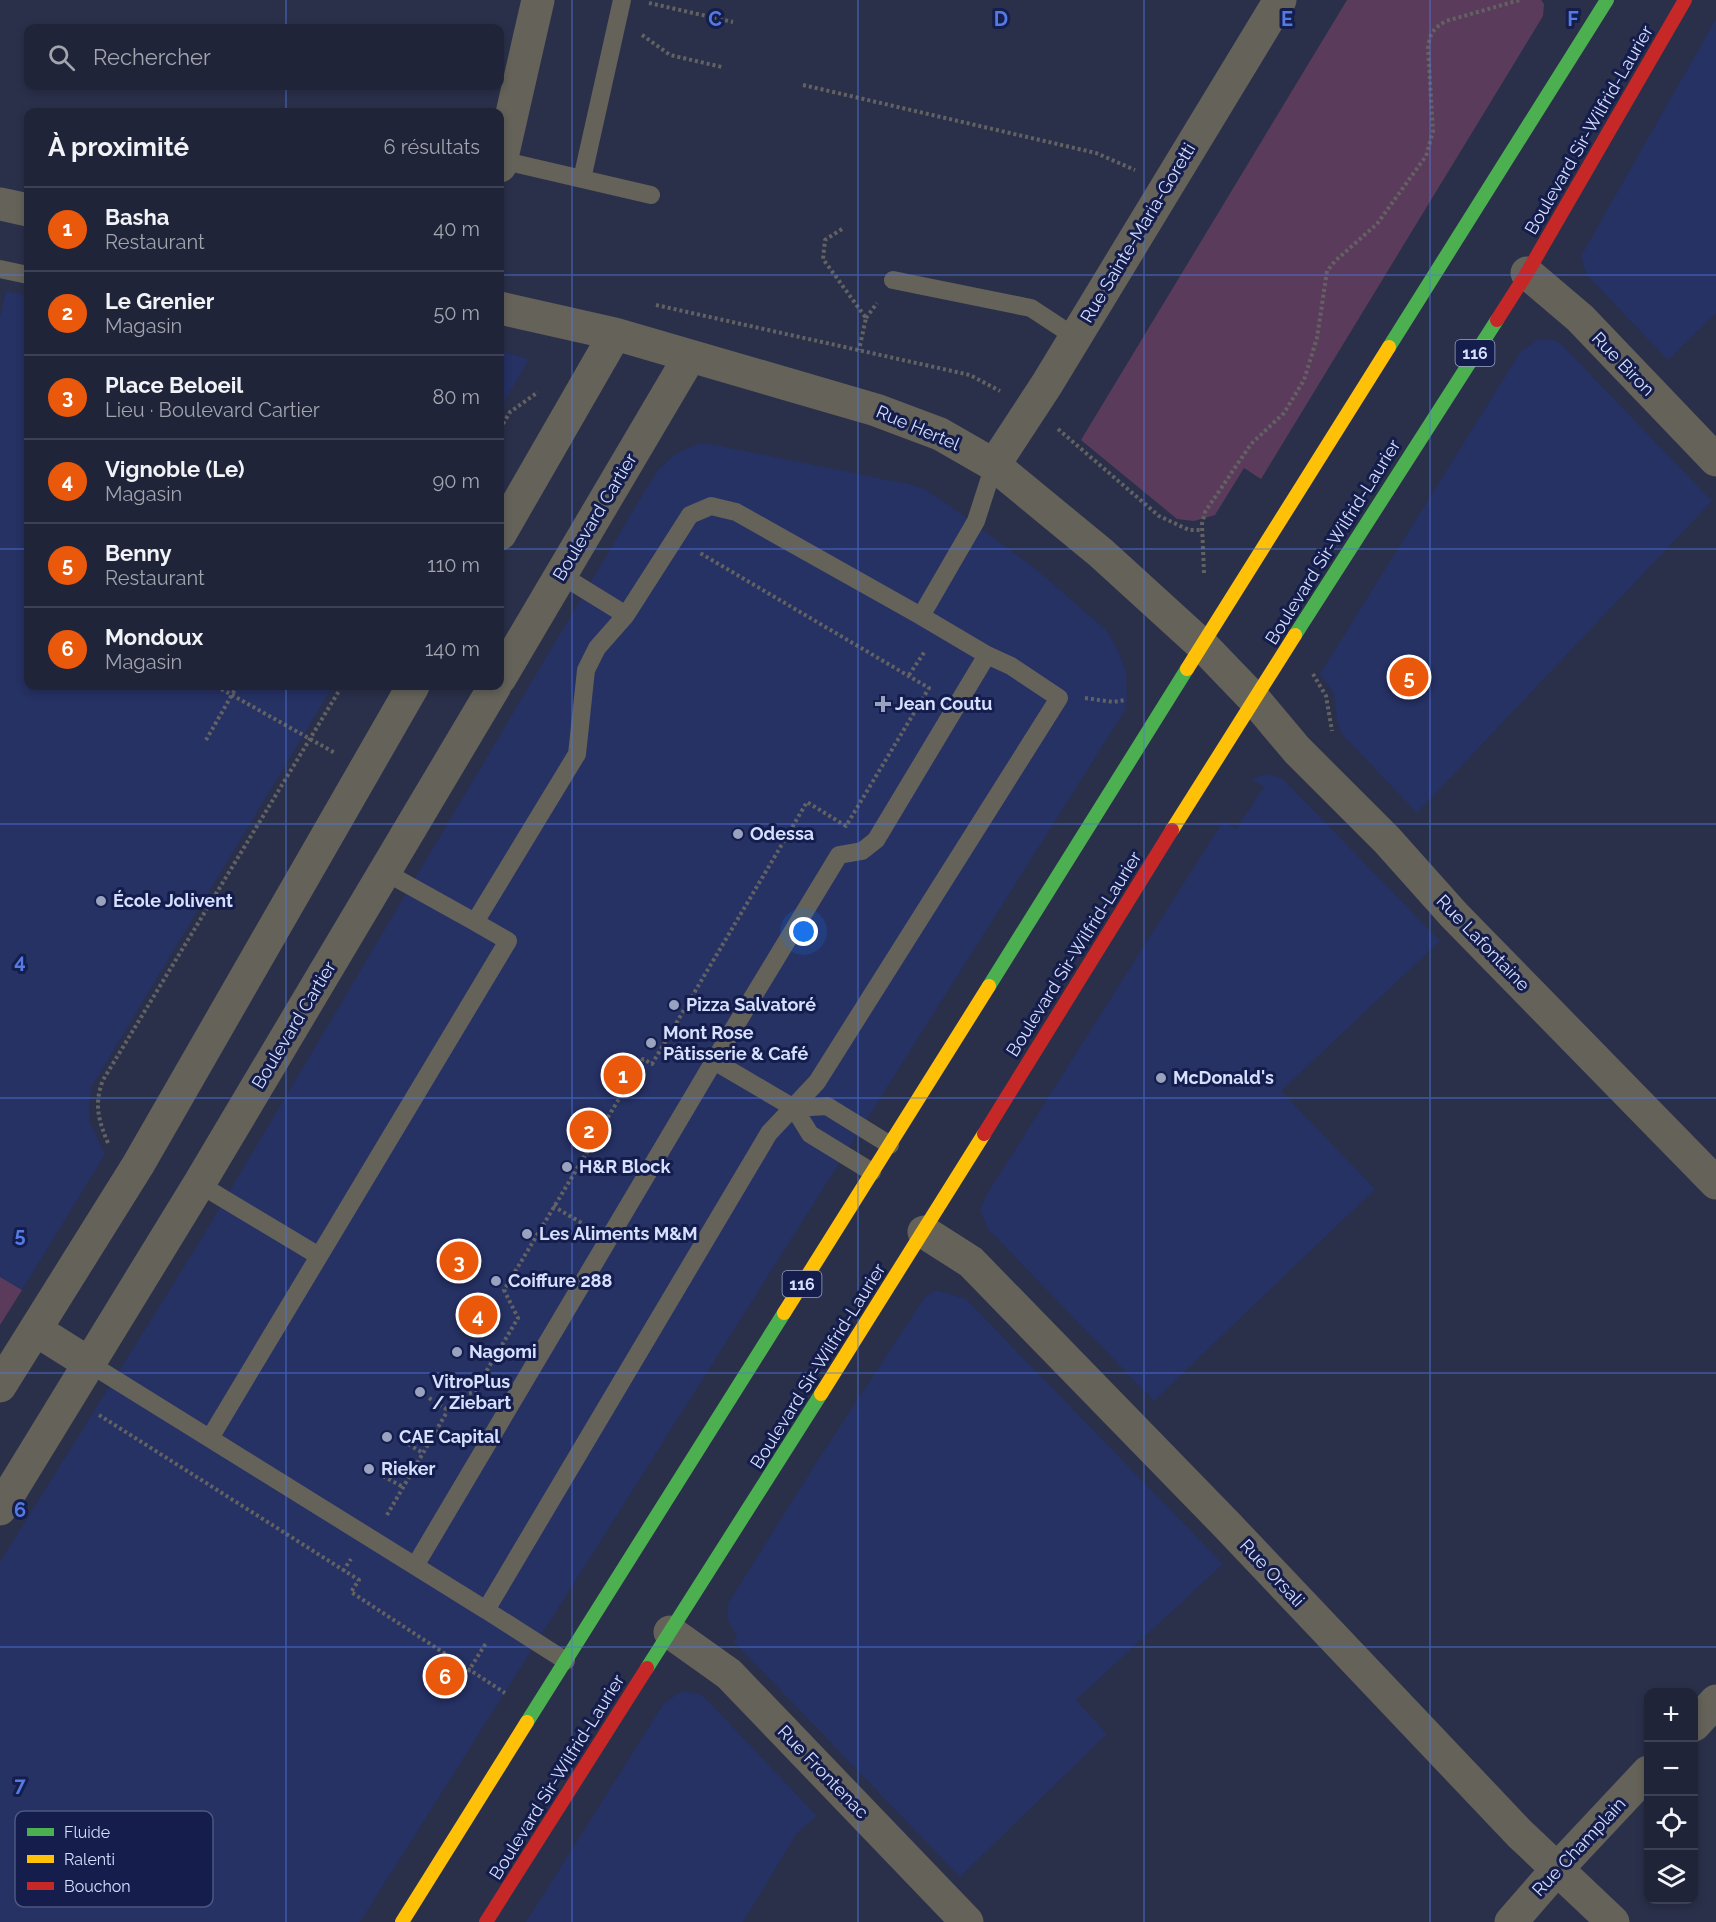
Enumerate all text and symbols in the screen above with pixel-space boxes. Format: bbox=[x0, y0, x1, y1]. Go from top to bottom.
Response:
text: C bbox=[708, 7, 722, 31]
text: D bbox=[994, 7, 1008, 31]
text: E bbox=[1281, 7, 1293, 31]
text: F bbox=[1567, 7, 1579, 31]
street label: Boulevard Sir-Wilfrid-Laurier bbox=[1520, 21, 1657, 238]
search box bbox=[24, 24, 504, 90]
icon: search bbox=[45, 41, 78, 74]
text: Rechercher bbox=[93, 44, 211, 70]
text: À proximité bbox=[48, 132, 189, 162]
text: 6 résultats bbox=[384, 135, 480, 159]
street label: Rue Sainte-Maria-Goretti bbox=[1076, 139, 1200, 326]
text: Basha bbox=[105, 204, 169, 230]
text: 1 bbox=[63, 217, 72, 241]
text: 40 m bbox=[433, 217, 480, 241]
text: Restaurant bbox=[105, 230, 205, 254]
text: Le Grenier bbox=[105, 288, 214, 314]
text: 2 bbox=[62, 301, 73, 325]
text: 50 m bbox=[433, 301, 480, 325]
text: Magasin bbox=[105, 314, 182, 338]
street label: Rue Biron bbox=[1588, 327, 1659, 400]
road number: 116 bbox=[1456, 340, 1494, 366]
text: Place Beloeil bbox=[105, 372, 243, 398]
text: 3 bbox=[62, 385, 73, 409]
text: 80 m bbox=[432, 385, 480, 409]
text: Lieu · Boulevard Cartier bbox=[105, 398, 320, 422]
street label: Rue Hertel bbox=[873, 401, 963, 455]
street label: Boulevard Sir-Wilfrid-Laurier bbox=[1261, 435, 1405, 648]
street label: Boulevard Cartier bbox=[548, 449, 641, 584]
text: Vignoble (Le) bbox=[105, 456, 245, 482]
text: 4 bbox=[62, 469, 73, 493]
text: 90 m bbox=[433, 469, 480, 493]
text: Magasin bbox=[105, 482, 182, 506]
text: Benny bbox=[105, 540, 172, 566]
text: 5 bbox=[62, 553, 73, 577]
text: 110 m bbox=[427, 553, 480, 577]
text: Restaurant bbox=[105, 566, 205, 590]
text: Mondoux bbox=[105, 624, 203, 650]
text: 6 bbox=[61, 637, 74, 661]
text: 140 m bbox=[425, 637, 480, 661]
text: Magasin bbox=[105, 650, 182, 674]
pin: 5 bbox=[1390, 654, 1428, 700]
place label: Jean Coutu bbox=[895, 693, 992, 714]
marker: Jean Coutu bbox=[876, 697, 890, 711]
place label: Odessa bbox=[750, 823, 814, 844]
marker: Odessa bbox=[731, 827, 745, 841]
street label: Boulevard Sir-Wilfrid-Laurier bbox=[1002, 847, 1146, 1060]
place label: École Jolivent bbox=[113, 890, 233, 911]
street label: Rue Lafontaine bbox=[1432, 890, 1535, 995]
marker: École Jolivent bbox=[94, 894, 108, 908]
your location bbox=[789, 917, 818, 946]
text: 4 bbox=[14, 949, 26, 973]
street label: Boulevard Cartier bbox=[247, 957, 340, 1092]
place label: Pizza Salvatoré bbox=[686, 994, 816, 1015]
marker: Pizza Salvatoré bbox=[667, 998, 681, 1012]
place label: Mont Rose Pâtisserie & Café bbox=[663, 1022, 808, 1064]
marker: Mont Rose Pâtisserie & Café bbox=[644, 1036, 658, 1050]
pin: 1 bbox=[604, 1052, 642, 1098]
place label: McDonald's bbox=[1173, 1067, 1274, 1088]
marker: McDonald's bbox=[1154, 1071, 1168, 1085]
pin: 2 bbox=[570, 1108, 608, 1152]
place label: H&R Block bbox=[579, 1156, 672, 1177]
marker: H&R Block bbox=[560, 1160, 574, 1174]
text: 5 bbox=[14, 1223, 26, 1247]
place label: Les Aliments M&M bbox=[539, 1223, 698, 1244]
marker: Les Aliments M&M bbox=[520, 1227, 534, 1241]
pin: 3 bbox=[440, 1238, 478, 1284]
street label: Boulevard Sir-Wilfrid-Laurier bbox=[746, 1259, 890, 1472]
place label: Coiffure 288 bbox=[508, 1270, 612, 1291]
road number: 116 bbox=[782, 1271, 822, 1297]
marker: Coiffure 288 bbox=[489, 1274, 503, 1288]
pin: 4 bbox=[458, 1292, 498, 1338]
place label: Nagomi bbox=[469, 1341, 537, 1362]
marker: Nagomi bbox=[450, 1345, 464, 1359]
place label: VitroPlus / Ziebart bbox=[432, 1371, 511, 1413]
marker: VitroPlus / Ziebart bbox=[413, 1385, 427, 1399]
place label: CAE Capital bbox=[399, 1426, 500, 1447]
marker: CAE Capital bbox=[380, 1430, 394, 1444]
place label: Rieker bbox=[381, 1458, 436, 1479]
marker: Rieker bbox=[362, 1462, 376, 1476]
text: 6 bbox=[14, 1498, 26, 1522]
street label: Rue Orsali bbox=[1236, 1535, 1309, 1611]
pin: 6 bbox=[426, 1654, 464, 1698]
street label: Boulevard Sir-Wilfrid-Laurier bbox=[485, 1670, 629, 1883]
map controls bbox=[1644, 1688, 1698, 1904]
button: + bbox=[1644, 1688, 1698, 1742]
street label: Rue Frontenac bbox=[774, 1721, 873, 1823]
button: − bbox=[1644, 1742, 1698, 1796]
text: 7 bbox=[14, 1773, 26, 1797]
street label: Rue Champlain bbox=[1528, 1793, 1630, 1900]
button: locate bbox=[1644, 1796, 1698, 1850]
legend bbox=[15, 1811, 213, 1907]
text: Fluide bbox=[64, 1823, 110, 1842]
text: Ralenti bbox=[64, 1850, 115, 1869]
button: layers bbox=[1644, 1850, 1698, 1904]
text: Bouchon bbox=[64, 1877, 131, 1896]

